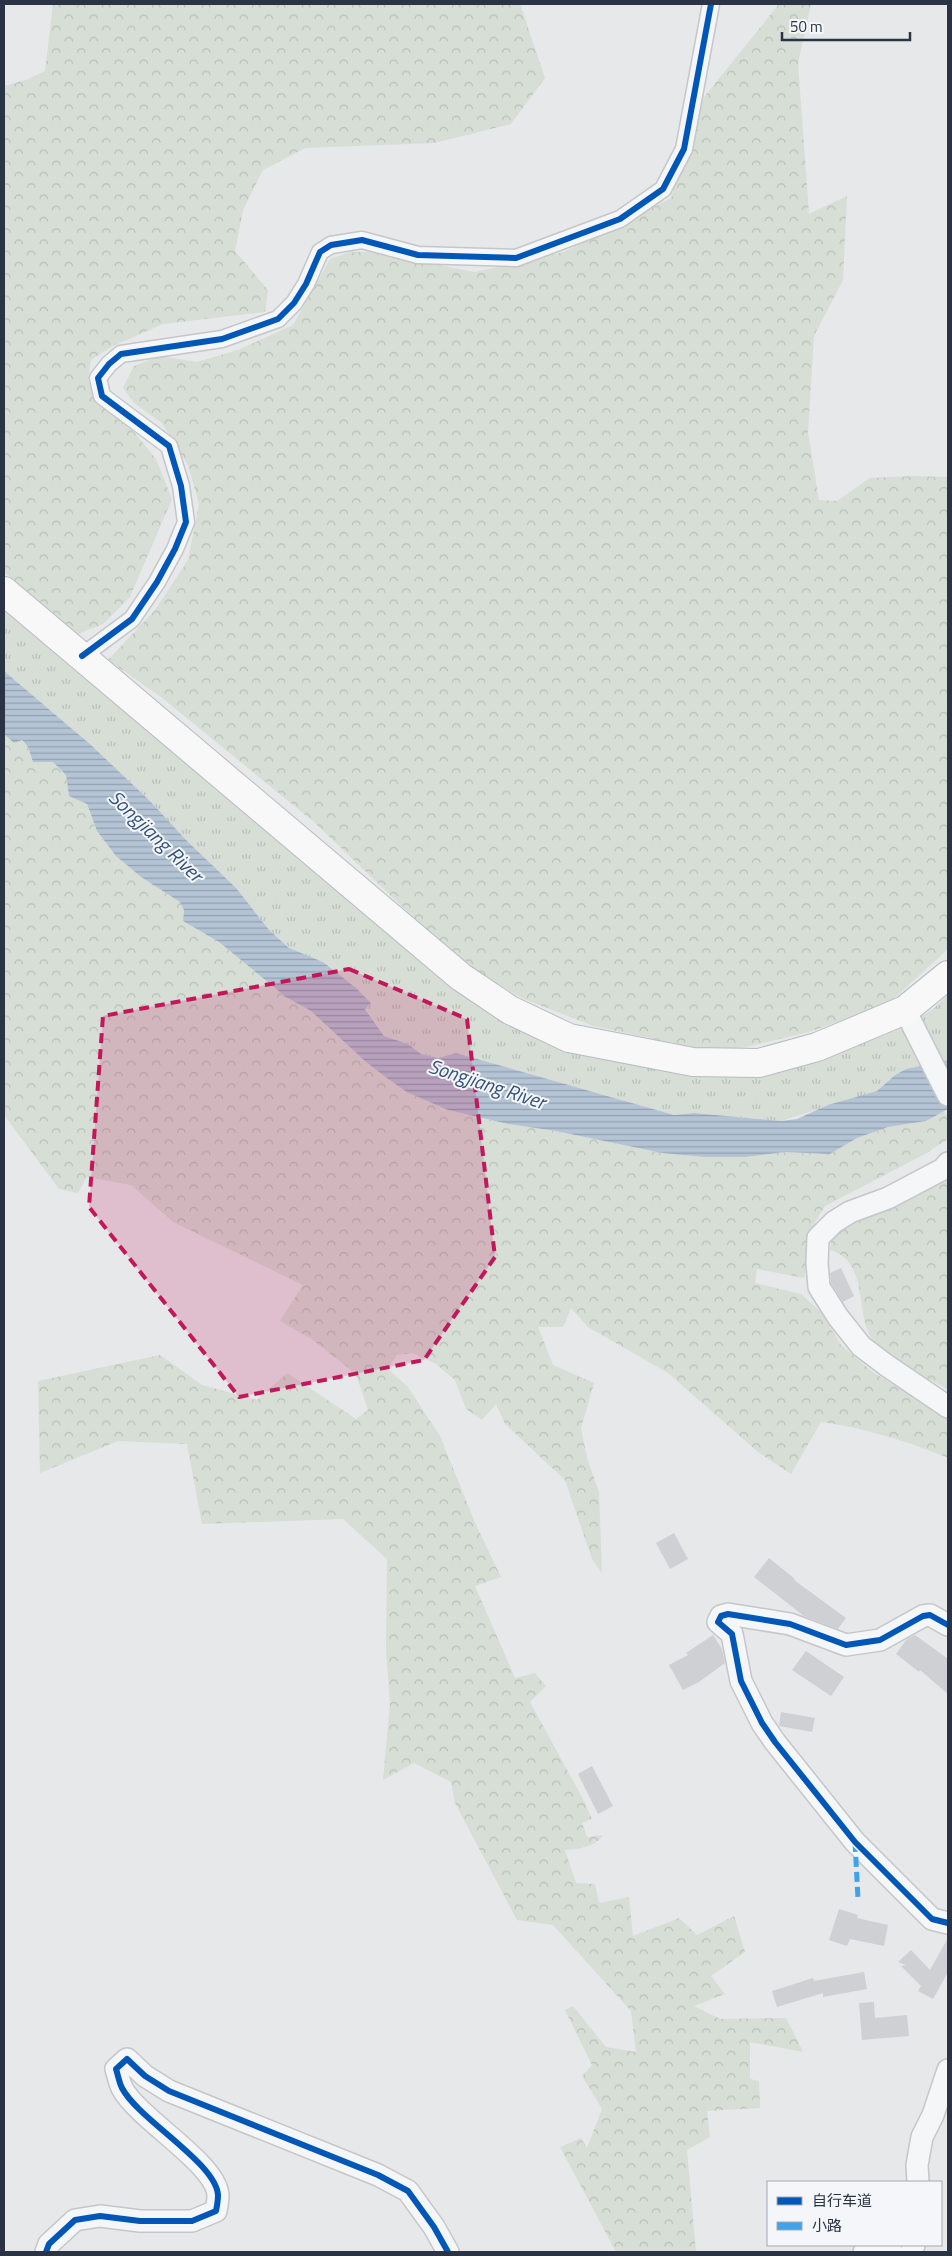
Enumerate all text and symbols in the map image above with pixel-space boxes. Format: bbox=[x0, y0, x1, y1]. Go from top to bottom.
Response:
scale bar bbox=[782, 10, 910, 42]
text: 50 m bbox=[790, 15, 823, 38]
water label: Songjiang River bbox=[102, 782, 213, 891]
water label: Songjiang River bbox=[425, 1050, 552, 1118]
legend bbox=[767, 2181, 942, 2246]
text: 自行车道 bbox=[812, 2189, 872, 2212]
text: 小路 bbox=[812, 2214, 842, 2237]

